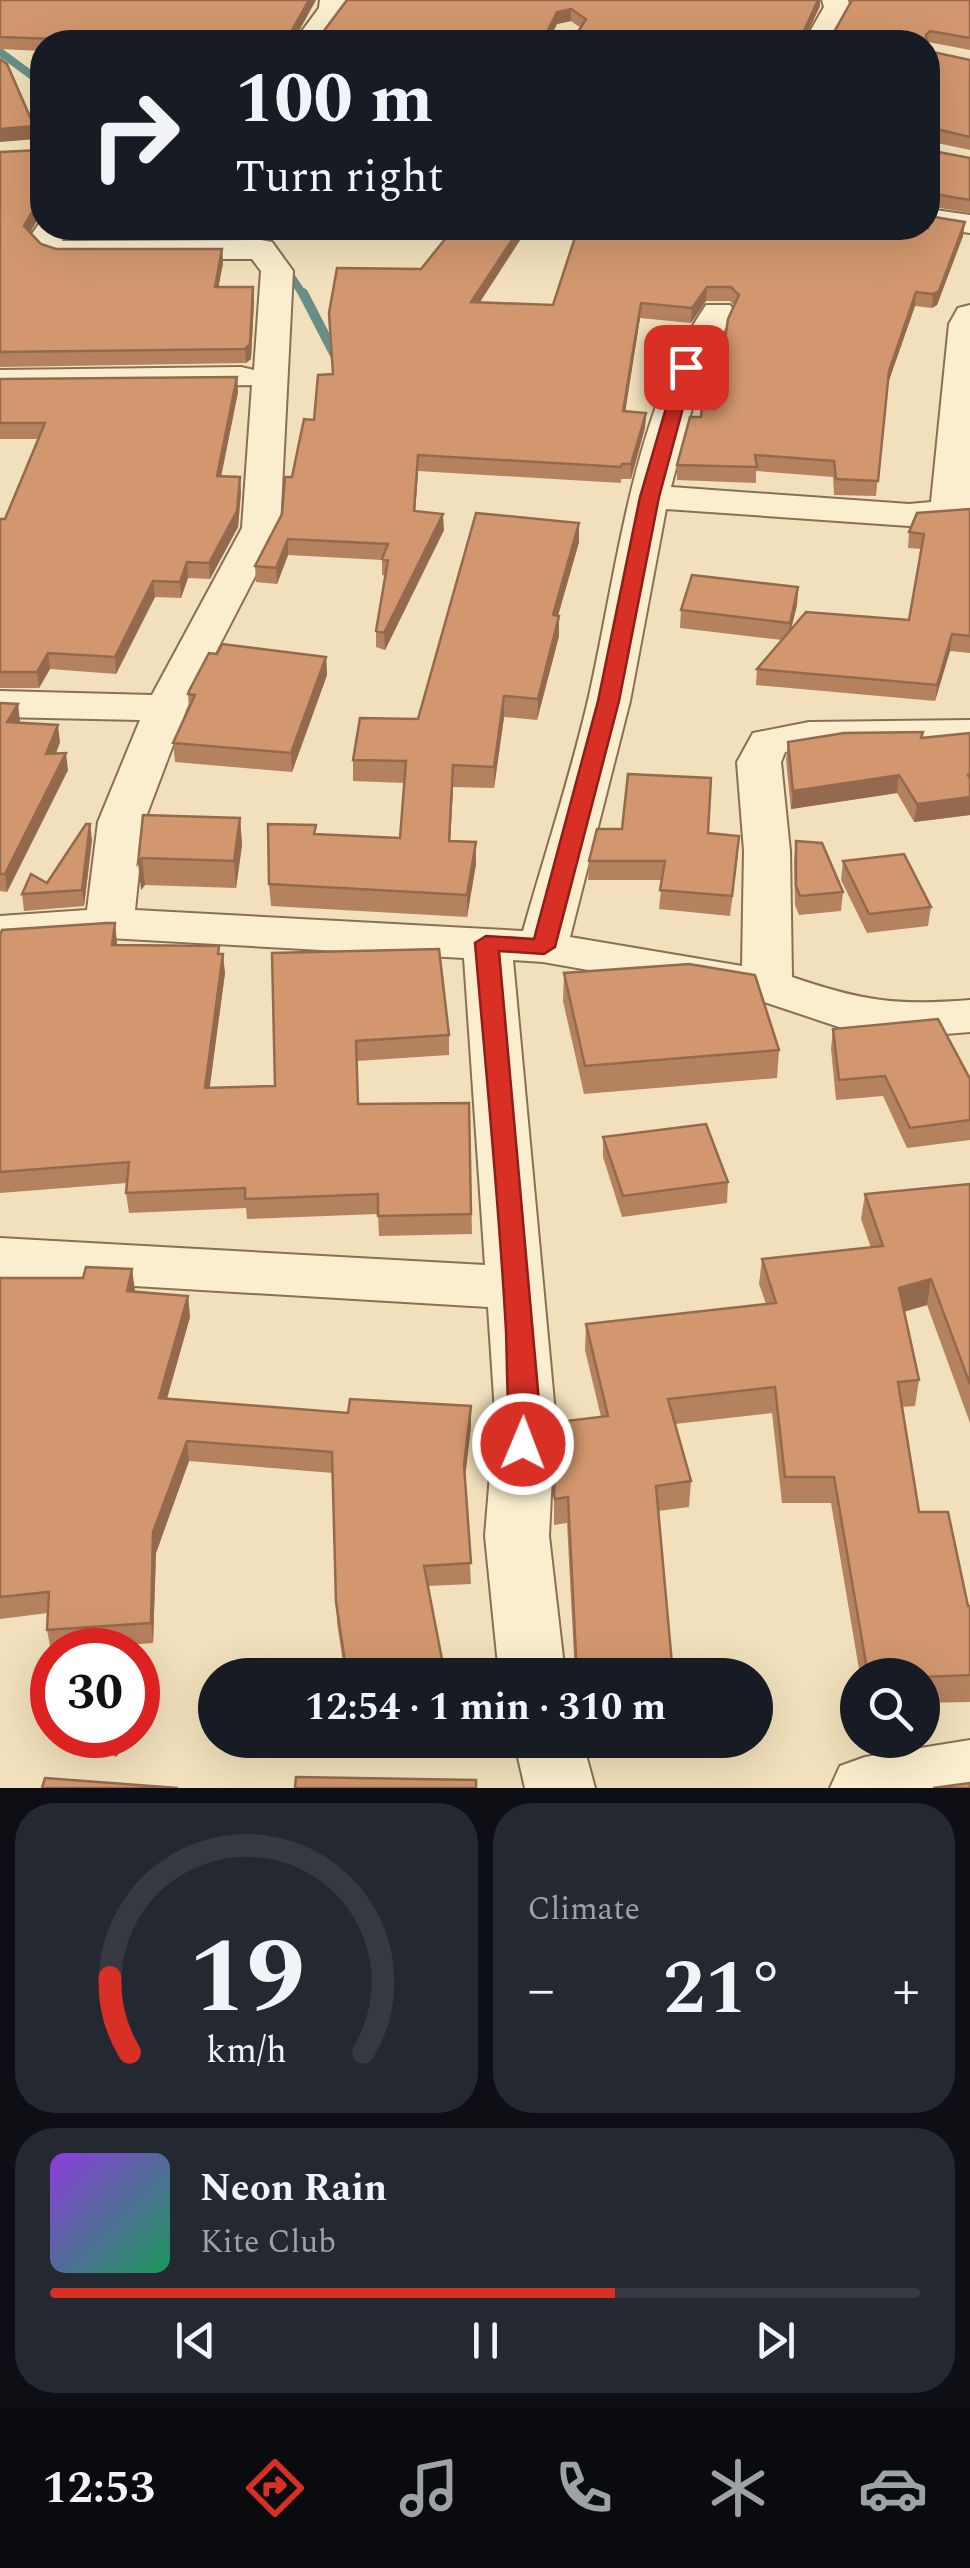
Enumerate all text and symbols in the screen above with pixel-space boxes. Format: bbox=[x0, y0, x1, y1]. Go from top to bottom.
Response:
text: 100 m bbox=[235, 47, 433, 153]
icon: right bbox=[70, 70, 200, 200]
text: Turn right bbox=[235, 143, 444, 212]
pin bbox=[644, 325, 729, 410]
icon: arrive bbox=[659, 340, 714, 395]
position arrow bbox=[471, 1392, 575, 1496]
speed limit sign: 30 bbox=[30, 1628, 160, 1758]
map controls bbox=[840, 1658, 940, 1758]
button: search bbox=[840, 1658, 940, 1758]
text: 12:54 · 1 min · 310 m bbox=[305, 1679, 666, 1737]
text: Climate bbox=[528, 1885, 640, 1934]
text: 19 bbox=[188, 1900, 305, 2058]
text: 21° bbox=[663, 1933, 785, 2047]
text: − bbox=[528, 1949, 555, 2032]
text: + bbox=[892, 1949, 920, 2032]
text: km/h bbox=[206, 2024, 286, 2079]
text: Neon Rain bbox=[200, 2160, 387, 2218]
text: Kite Club bbox=[200, 2218, 336, 2267]
icon: previous bbox=[168, 2313, 223, 2368]
icon: pause bbox=[458, 2313, 513, 2368]
icon: next bbox=[748, 2313, 803, 2368]
icon: directions bbox=[240, 2453, 310, 2523]
icon: music bbox=[394, 2453, 464, 2523]
icon: phone bbox=[549, 2453, 619, 2523]
icon: climate bbox=[703, 2453, 773, 2523]
icon: car bbox=[858, 2453, 928, 2523]
text: 12:53 bbox=[42, 2454, 155, 2523]

